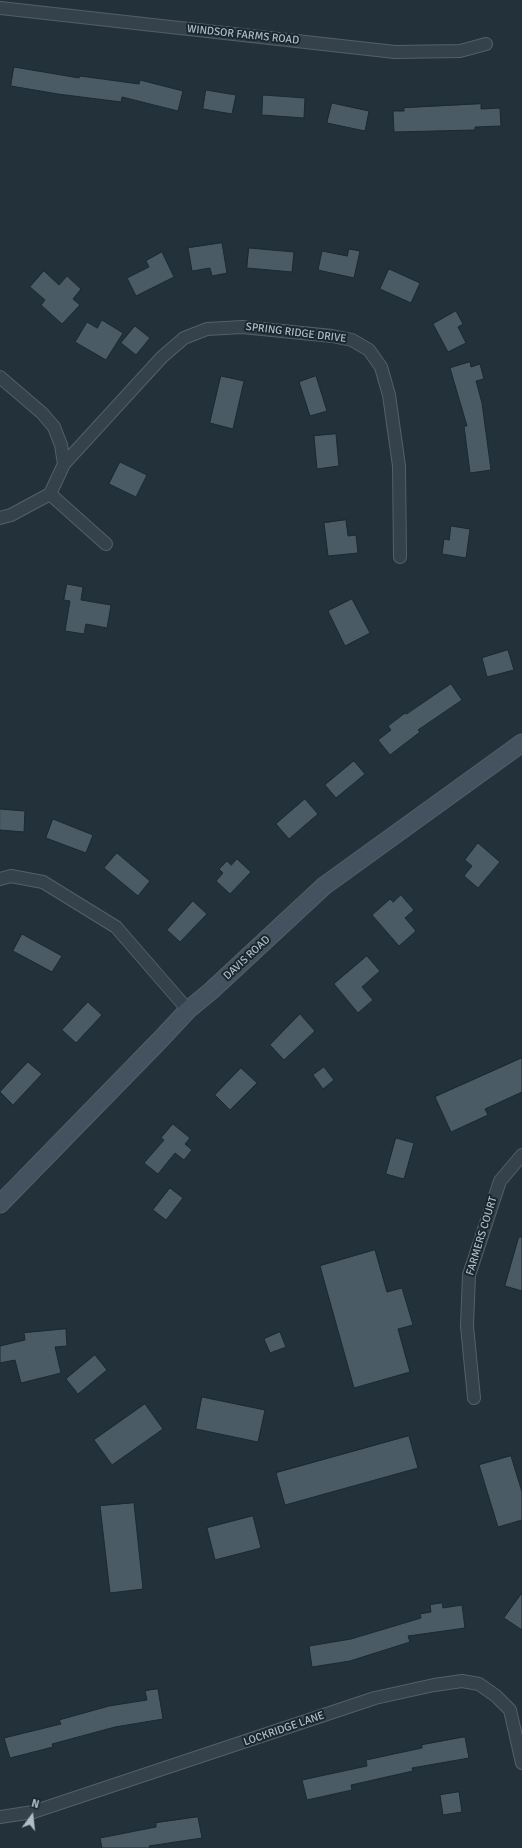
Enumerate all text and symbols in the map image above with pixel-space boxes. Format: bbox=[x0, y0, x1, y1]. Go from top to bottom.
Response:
street label: WINDSOR FARMS ROAD bbox=[186, 23, 300, 47]
street label: SPRING RIDGE DRIVE bbox=[245, 320, 347, 346]
street label: DAVIS ROAD bbox=[221, 933, 273, 983]
street label: FARMERS COURT bbox=[464, 1195, 500, 1277]
street label: LOCKRIDGE LANE bbox=[242, 1709, 326, 1749]
north arrow bbox=[12, 1796, 52, 1836]
text: N bbox=[30, 1797, 41, 1811]

